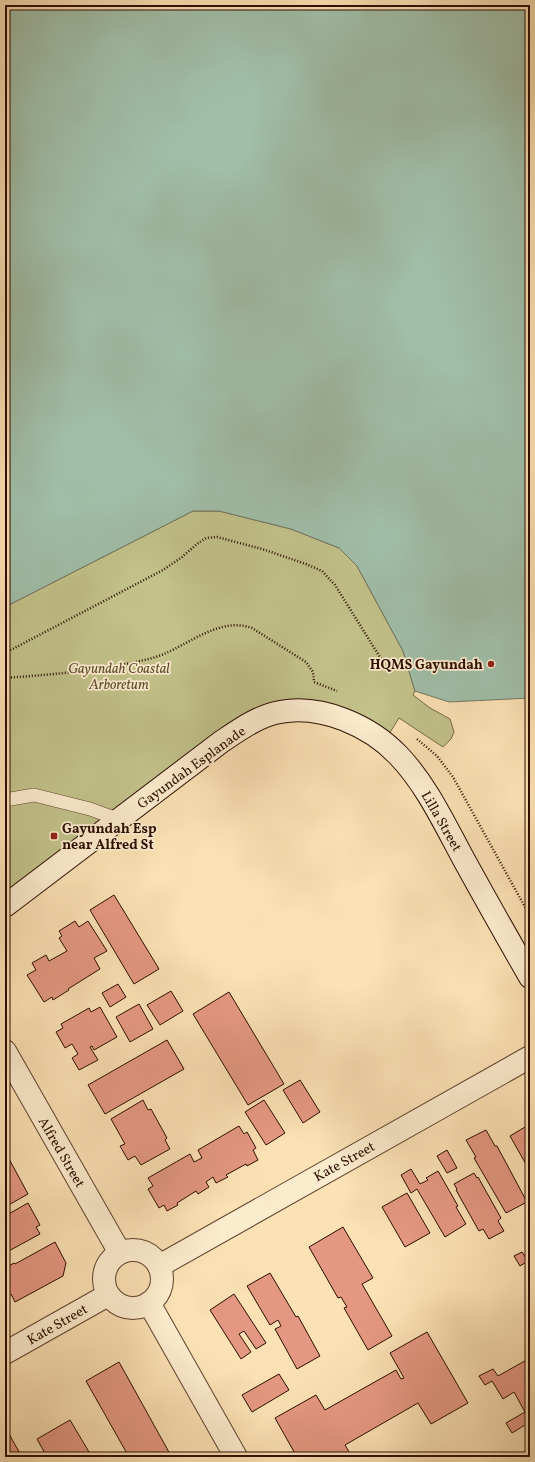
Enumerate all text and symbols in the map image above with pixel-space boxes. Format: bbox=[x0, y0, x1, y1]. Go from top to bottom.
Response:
place label: HQMS Gayundah bbox=[370, 656, 483, 675]
marker: HQMS Gayundah bbox=[486, 659, 496, 669]
park label: Gayundah Coastal Arboretum bbox=[68, 660, 170, 695]
street label: Gayundah Esplanade bbox=[134, 722, 250, 814]
street label: Lilla Street bbox=[416, 788, 466, 856]
place label: Gayundah Esp near Alfred St bbox=[62, 820, 157, 855]
marker: Gayundah Esp near Alfred St bbox=[49, 831, 59, 841]
street label: Alfred Street bbox=[33, 1114, 89, 1192]
street label: Kate Street bbox=[311, 1138, 379, 1187]
street label: Kate Street bbox=[24, 1300, 92, 1350]

